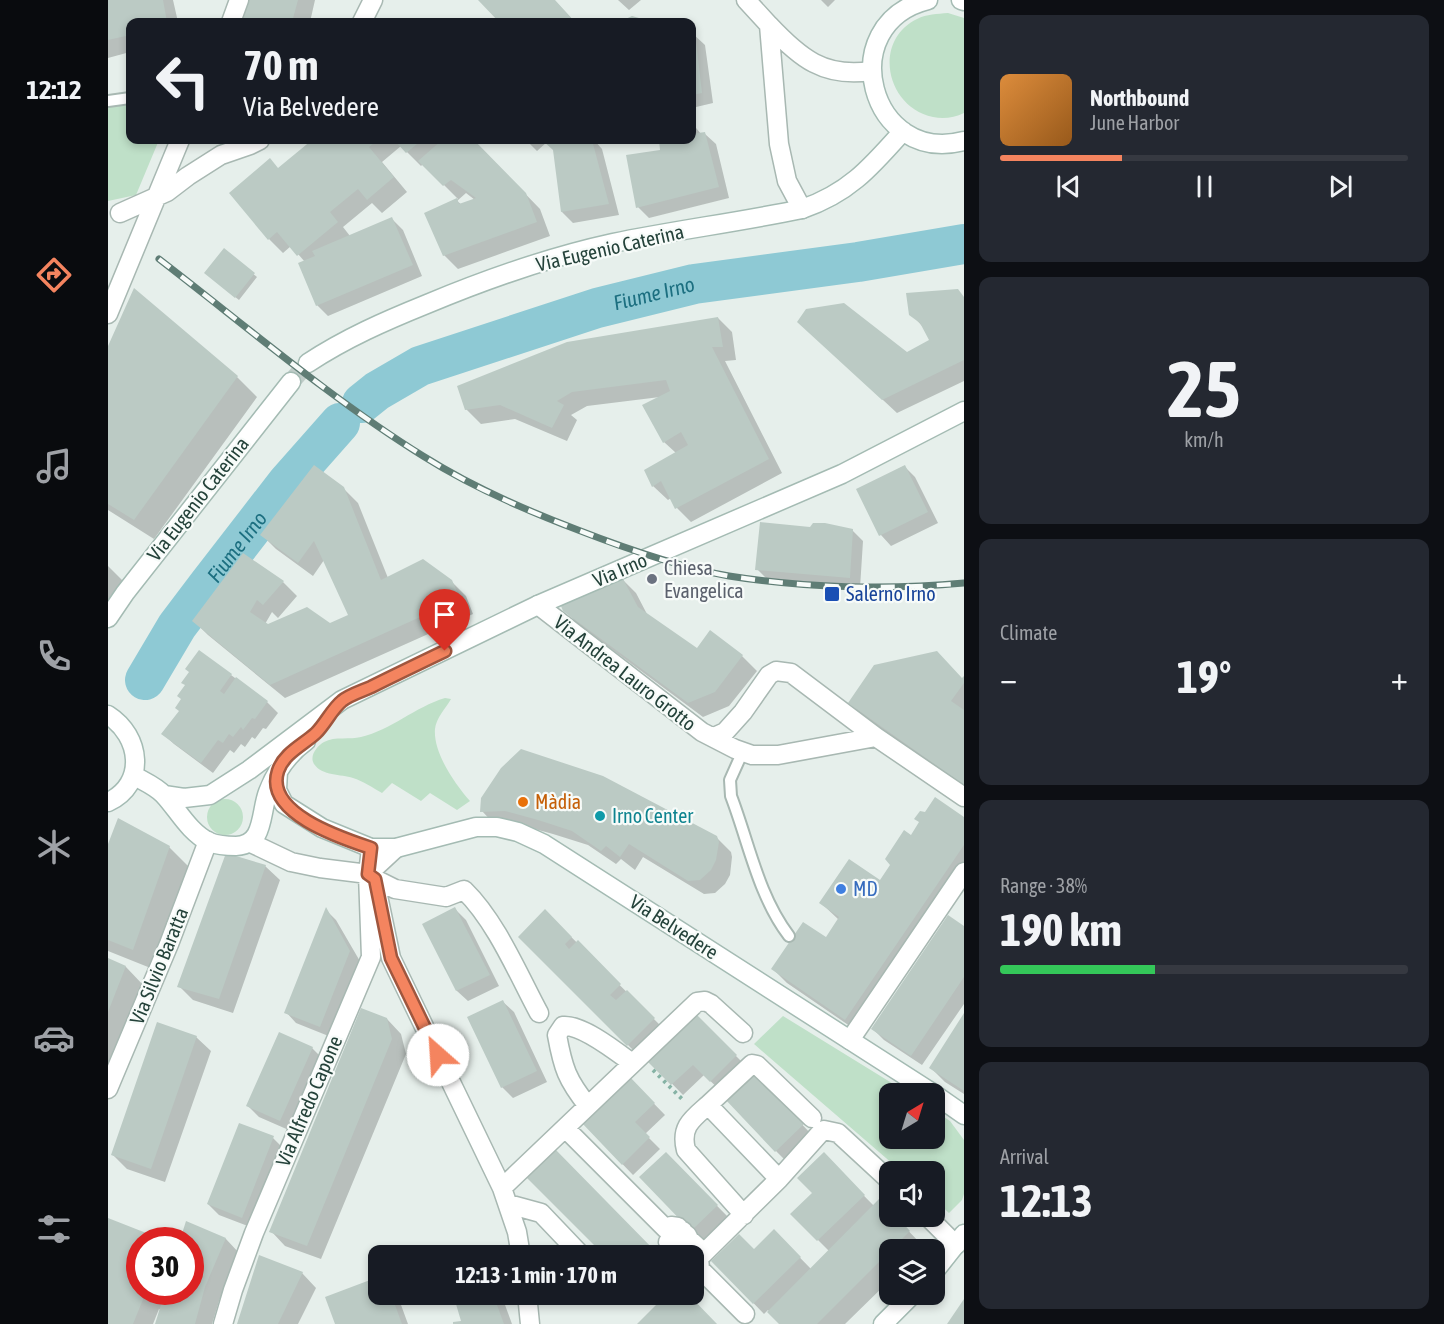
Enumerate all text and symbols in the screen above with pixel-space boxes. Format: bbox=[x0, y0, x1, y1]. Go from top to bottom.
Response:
text: 70 m bbox=[243, 41, 318, 89]
icon: left bbox=[144, 42, 222, 120]
text: 12:12 bbox=[26, 74, 82, 105]
text: Northbound bbox=[1090, 85, 1189, 111]
text: Via Belvedere bbox=[243, 91, 379, 122]
text: June Harbor bbox=[1090, 111, 1179, 134]
icon: previous bbox=[1052, 170, 1085, 203]
icon: pause bbox=[1188, 170, 1221, 203]
icon: next bbox=[1324, 170, 1357, 203]
street label: Via Eugenio Caterina bbox=[534, 219, 686, 276]
icon: directions bbox=[33, 254, 75, 296]
water label: Fiume Irno bbox=[611, 271, 697, 314]
text: 25 bbox=[1167, 344, 1241, 434]
text: km/h bbox=[1184, 428, 1224, 451]
street label: Via Eugenio Caterina bbox=[142, 432, 253, 565]
icon: music bbox=[33, 445, 75, 487]
water label: Fiume Irno bbox=[202, 506, 271, 587]
street label: Via Irno bbox=[589, 548, 650, 591]
place label: Chiesa Evangelica bbox=[664, 556, 743, 602]
marker: Chiesa Evangelica bbox=[645, 572, 659, 586]
place label: Salerno Irno bbox=[846, 582, 936, 605]
marker: Salerno Irno bbox=[823, 585, 841, 603]
pin bbox=[419, 589, 470, 651]
icon: arrive bbox=[428, 598, 461, 631]
street label: Via Andrea Lauro Grotto bbox=[550, 610, 701, 735]
text: Climate bbox=[1000, 621, 1057, 644]
icon: phone bbox=[33, 635, 75, 677]
text: 19° bbox=[1177, 651, 1231, 703]
text: − bbox=[1000, 659, 1017, 697]
text: + bbox=[1391, 659, 1408, 697]
place label: Màdia bbox=[535, 790, 581, 813]
marker: Màdia bbox=[516, 795, 530, 809]
place label: Irno Center bbox=[612, 804, 694, 827]
marker: Irno Center bbox=[593, 809, 607, 823]
icon: climate bbox=[33, 826, 75, 868]
text: Range · 38% bbox=[1000, 874, 1087, 897]
place label: MD bbox=[853, 877, 878, 900]
marker: MD bbox=[834, 882, 848, 896]
street label: Via Belvedere bbox=[626, 890, 723, 964]
street label: Via Silvio Baratta bbox=[125, 904, 192, 1028]
text: 190 km bbox=[1000, 904, 1122, 956]
icon: car bbox=[33, 1017, 75, 1059]
position arrow bbox=[406, 1023, 470, 1087]
street label: Via Alfredo Capone bbox=[271, 1032, 346, 1170]
north arrow bbox=[879, 1083, 945, 1149]
map controls bbox=[879, 1083, 945, 1305]
text: Arrival bbox=[1000, 1145, 1049, 1168]
button: sound bbox=[879, 1161, 945, 1227]
text: 12:13 bbox=[1000, 1175, 1093, 1227]
icon: filters bbox=[33, 1208, 75, 1250]
speed limit sign: 30 bbox=[126, 1227, 204, 1305]
button: layers bbox=[879, 1239, 945, 1305]
text: 12:13 · 1 min · 170 m bbox=[455, 1262, 617, 1288]

